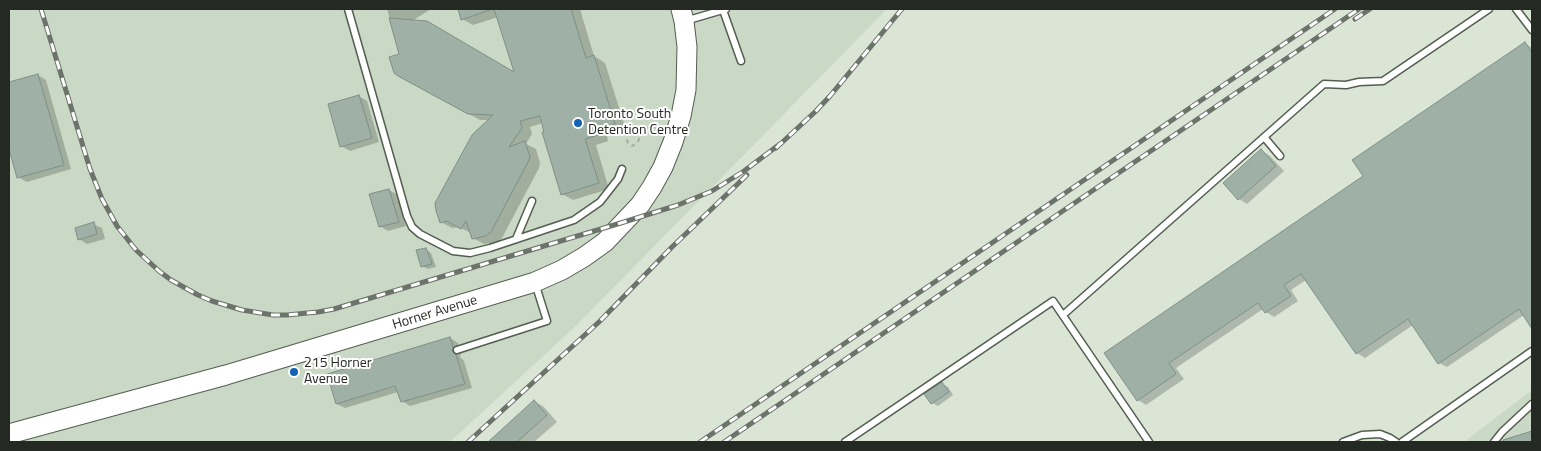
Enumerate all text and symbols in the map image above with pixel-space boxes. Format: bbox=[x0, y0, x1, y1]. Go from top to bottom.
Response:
place label: Toronto South Detention Centre bbox=[588, 107, 688, 140]
marker: Toronto South Detention Centre bbox=[572, 117, 584, 129]
street label: Horner Avenue bbox=[391, 292, 479, 334]
place label: 215 Horner Avenue bbox=[304, 356, 372, 388]
marker: 215 Horner Avenue bbox=[288, 366, 300, 378]

